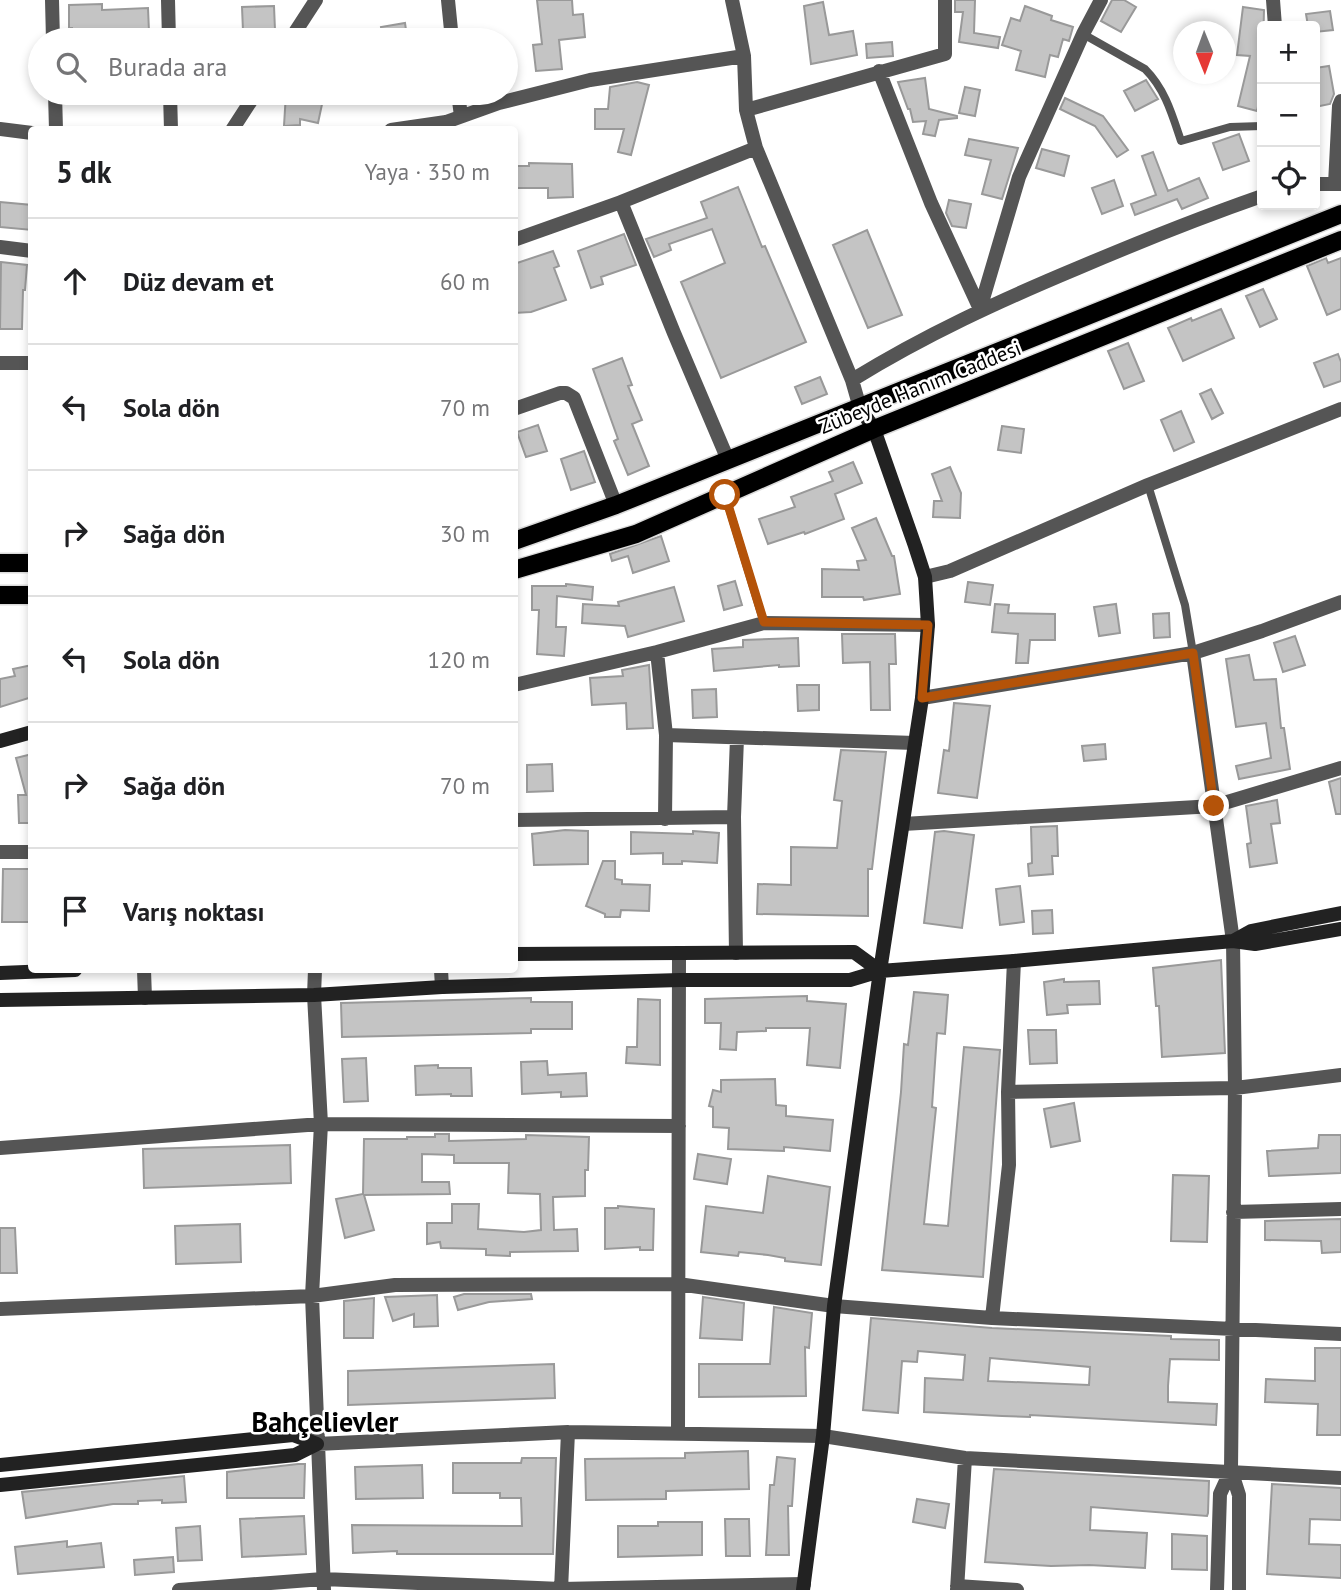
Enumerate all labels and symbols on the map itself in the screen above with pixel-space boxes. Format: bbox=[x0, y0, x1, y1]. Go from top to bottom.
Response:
north arrow bbox=[1173, 21, 1236, 84]
street label: Zübeyde Hanım Caddesi bbox=[815, 334, 1025, 440]
route start bbox=[709, 479, 740, 510]
route end bbox=[1198, 790, 1229, 821]
district label: Bahçelievler bbox=[252, 1403, 399, 1440]

